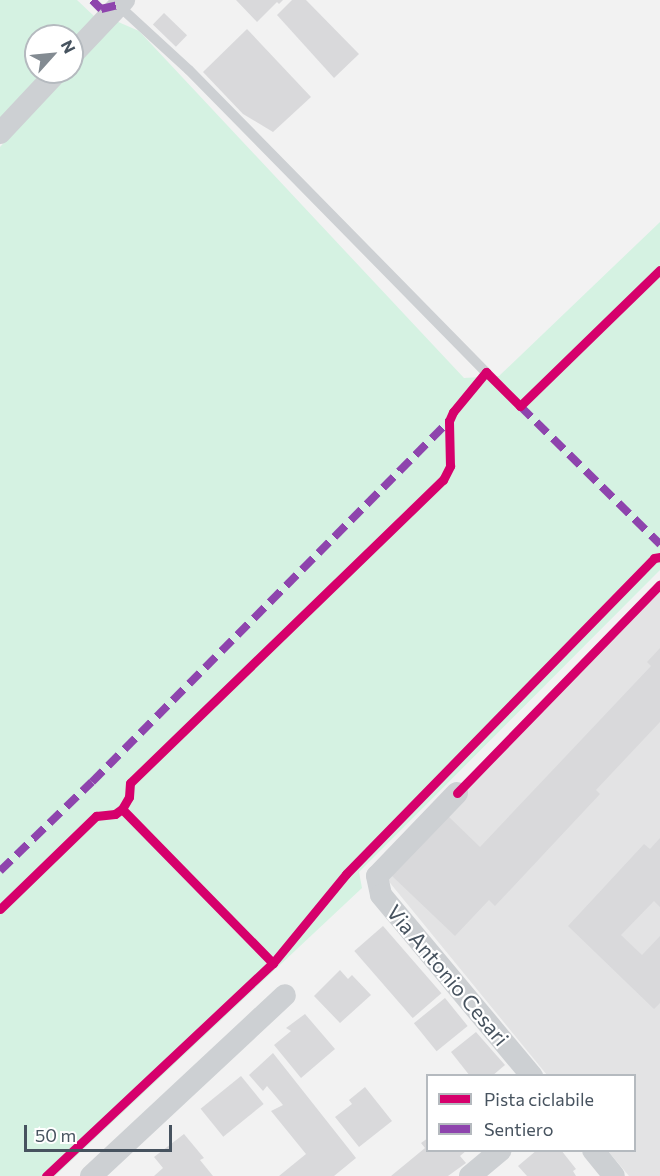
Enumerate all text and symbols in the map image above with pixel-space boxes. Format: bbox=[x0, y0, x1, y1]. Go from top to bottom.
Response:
north arrow bbox=[24, 24, 84, 84]
text: N bbox=[58, 37, 80, 56]
street label: Via Antonio Cesari bbox=[382, 899, 514, 1051]
legend bbox=[426, 1074, 636, 1152]
text: Pista ciclabile bbox=[484, 1088, 594, 1110]
scale bar bbox=[27, 1113, 176, 1151]
text: Sentiero bbox=[484, 1118, 554, 1140]
text: 50 m bbox=[35, 1124, 76, 1146]

